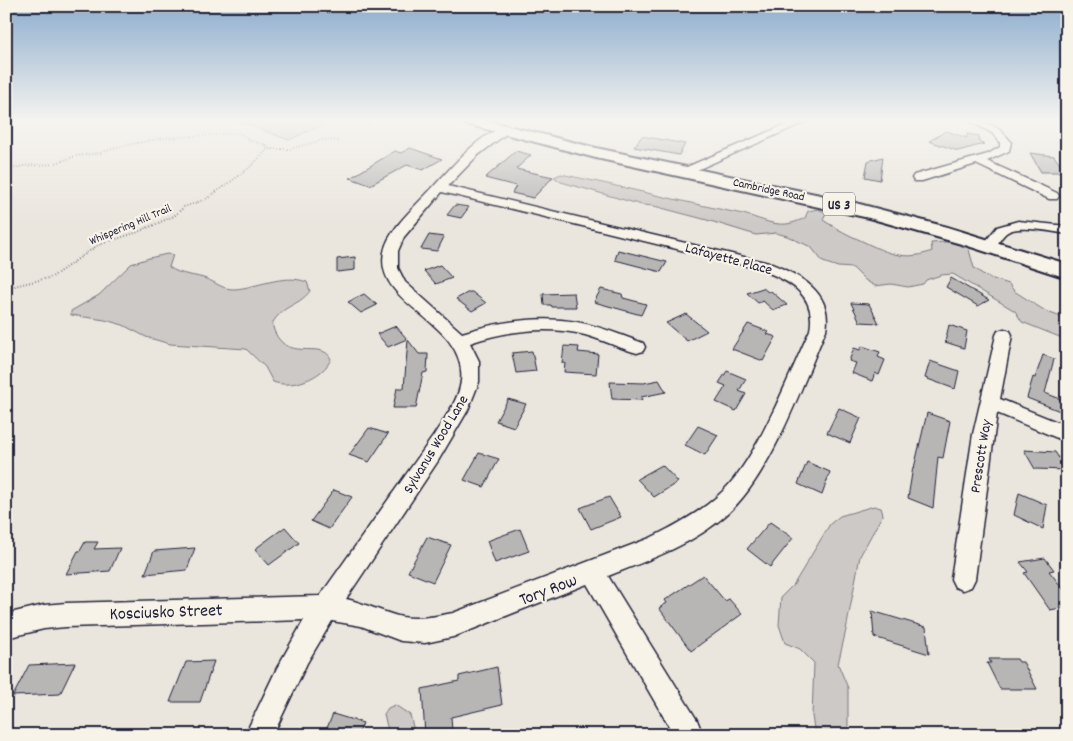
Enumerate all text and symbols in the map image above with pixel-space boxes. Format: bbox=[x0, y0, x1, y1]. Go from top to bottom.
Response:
street label: Cambridge Road bbox=[731, 175, 806, 206]
road number: US 3 bbox=[823, 192, 855, 215]
street label: Whispering Hill Trail bbox=[87, 200, 174, 250]
street label: Lafayette Place bbox=[683, 238, 775, 282]
street label: Sylvanus Wood Lane bbox=[398, 391, 475, 499]
street label: Prescott Way bbox=[965, 417, 999, 495]
street label: Tory Row bbox=[516, 569, 581, 614]
street label: Kosciusko Street bbox=[109, 599, 223, 628]

